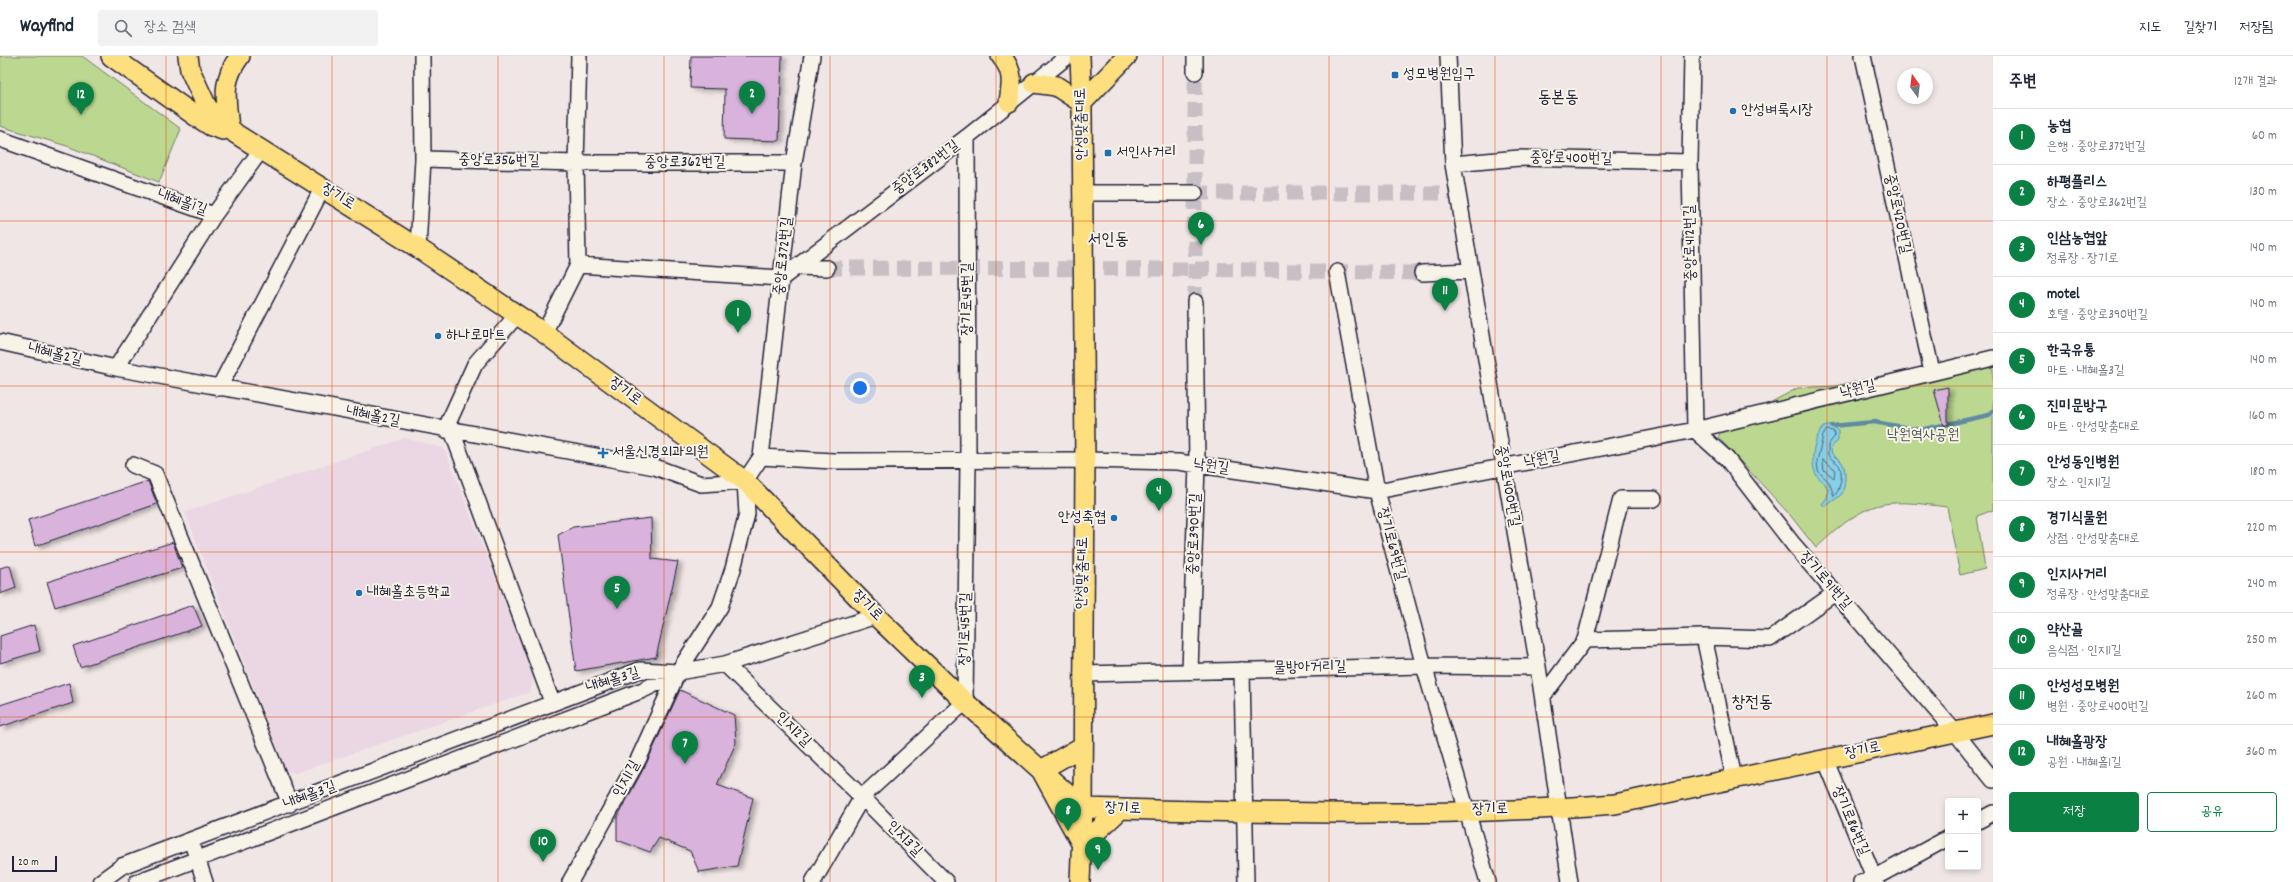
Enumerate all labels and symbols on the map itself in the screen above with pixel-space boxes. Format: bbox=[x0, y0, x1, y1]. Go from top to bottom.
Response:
place label: 성모병원입구 bbox=[1403, 64, 1475, 86]
north arrow bbox=[1897, 68, 1933, 104]
marker: 성모병원입구 bbox=[1390, 70, 1400, 80]
pin: 2 bbox=[739, 81, 765, 114]
pin: 12 bbox=[68, 82, 94, 115]
district label: 동본동 bbox=[1537, 87, 1579, 111]
street label: 안성맞춤대로 bbox=[1070, 88, 1094, 160]
place label: 안성벼룩시장 bbox=[1741, 100, 1813, 122]
marker: 안성벼룩시장 bbox=[1728, 106, 1738, 116]
street label: 중앙로382번길 bbox=[888, 135, 964, 201]
place label: 서인사거리 bbox=[1116, 142, 1176, 164]
street label: 중앙로400번길 bbox=[1529, 147, 1613, 171]
marker: 서인사거리 bbox=[1103, 148, 1113, 158]
street label: 중앙로356번길 bbox=[458, 149, 540, 173]
street label: 중앙로362번길 bbox=[645, 152, 725, 174]
street label: 중앙로420번길 bbox=[1878, 172, 1916, 256]
street label: 장기로 bbox=[317, 178, 359, 216]
street label: 내혜홀1길 bbox=[154, 184, 210, 222]
street label: 중앙로412번길 bbox=[1679, 205, 1703, 281]
pin: 6 bbox=[1188, 212, 1214, 245]
street label: 중앙로372번길 bbox=[769, 215, 799, 297]
district label: 서인동 bbox=[1087, 229, 1129, 253]
street label: 장기로45번길 bbox=[957, 262, 979, 336]
pin: 11 bbox=[1432, 278, 1458, 311]
pin: 1 bbox=[725, 300, 751, 333]
place label: 하나로마트 bbox=[446, 325, 506, 347]
marker: 하나로마트 bbox=[433, 331, 443, 341]
street label: 내혜홀2길 bbox=[26, 338, 84, 372]
street label: 장기로 bbox=[604, 372, 646, 412]
street label: 낙원길 bbox=[1838, 375, 1878, 405]
your location bbox=[850, 378, 870, 398]
street label: 내혜홀2길 bbox=[344, 401, 402, 433]
park label: 낙원역사공원 bbox=[1887, 425, 1959, 447]
place label: 서울신경외과의원 bbox=[612, 442, 709, 464]
street label: 중앙로400번길 bbox=[1489, 443, 1525, 529]
street label: 낙원길 bbox=[1522, 446, 1562, 474]
marker: 서울신경외과의원 bbox=[597, 447, 609, 459]
street label: 낙원길 bbox=[1192, 454, 1230, 480]
pin: 4 bbox=[1146, 478, 1172, 511]
street label: 중앙로390번길 bbox=[1183, 493, 1207, 575]
street label: 장기로69번길 bbox=[1371, 505, 1411, 583]
place label: 안성축협 bbox=[1058, 507, 1106, 529]
marker: 안성축협 bbox=[1109, 513, 1119, 523]
street label: 안성맞춤대로 bbox=[1071, 537, 1095, 609]
street label: 장기로91번길 bbox=[1794, 547, 1856, 615]
pin: 5 bbox=[604, 576, 630, 609]
place label: 내혜홀초등학교 bbox=[367, 582, 452, 604]
street label: 장기로 bbox=[846, 585, 888, 627]
marker: 내혜홀초등학교 bbox=[354, 588, 364, 598]
street label: 장기로45번길 bbox=[954, 592, 978, 666]
street label: 물방아거리길 bbox=[1274, 656, 1346, 680]
street label: 내혜홀3길 bbox=[583, 662, 643, 700]
pin: 3 bbox=[909, 665, 935, 698]
district label: 창전동 bbox=[1731, 692, 1773, 716]
street label: 인지2길 bbox=[770, 707, 816, 753]
pin: 7 bbox=[672, 731, 698, 764]
street label: 장기로 bbox=[1843, 736, 1883, 766]
street label: 인지1길 bbox=[608, 756, 646, 802]
street label: 내혜홀3길 bbox=[280, 776, 340, 816]
street label: 장기로86번길 bbox=[1825, 783, 1875, 859]
street label: 장기로 bbox=[1105, 797, 1141, 821]
pin: 8 bbox=[1055, 798, 1081, 831]
street label: 장기로 bbox=[1472, 799, 1508, 821]
street label: 인지3길 bbox=[881, 816, 927, 862]
pin: 10 bbox=[530, 829, 556, 862]
pin: 9 bbox=[1085, 837, 1111, 870]
scale bar bbox=[12, 854, 57, 873]

